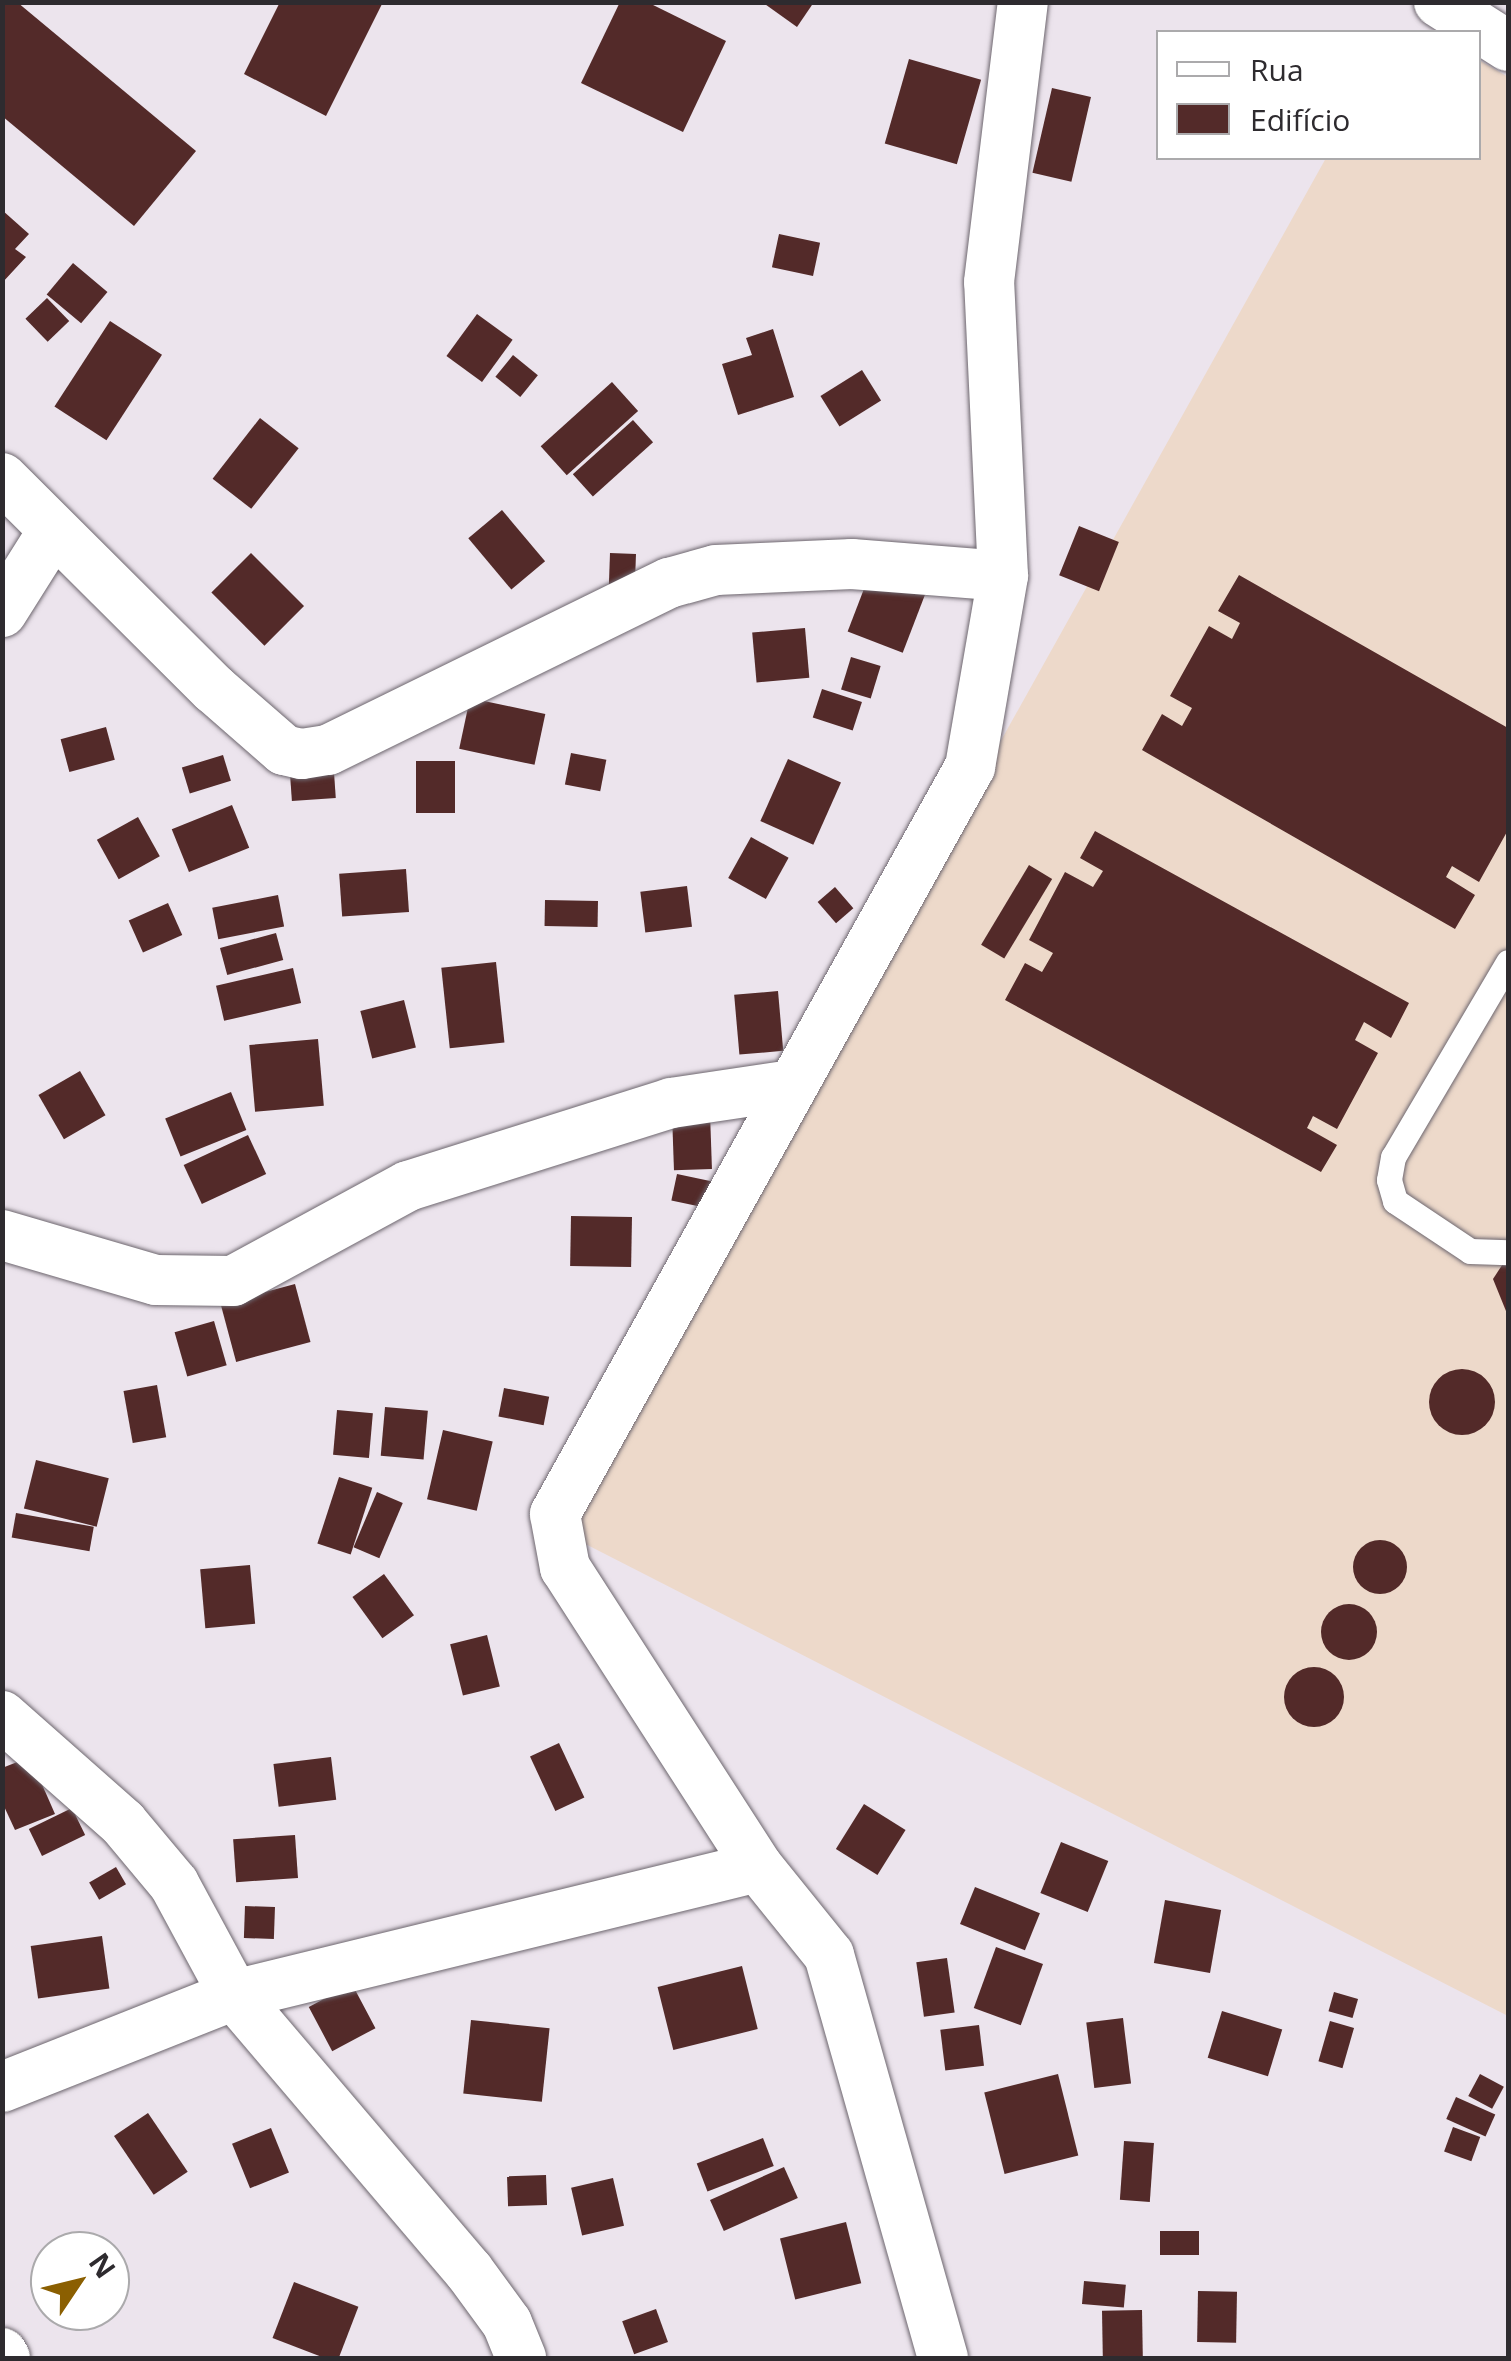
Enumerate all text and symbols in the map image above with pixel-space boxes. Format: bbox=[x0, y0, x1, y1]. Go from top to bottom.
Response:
legend bbox=[1156, 30, 1481, 160]
text: Rua bbox=[1250, 49, 1304, 90]
text: Edifício bbox=[1250, 99, 1350, 140]
north arrow bbox=[30, 2231, 130, 2331]
text: N bbox=[81, 2245, 125, 2285]

